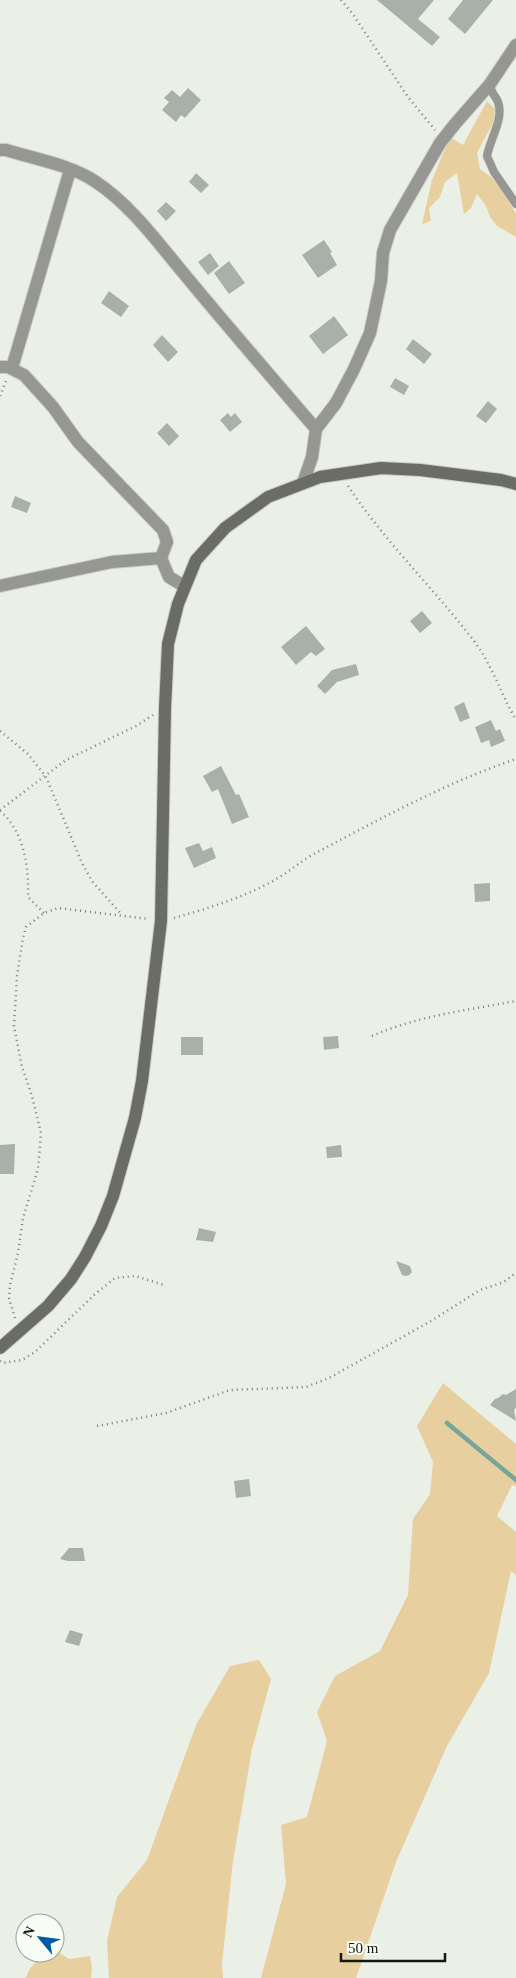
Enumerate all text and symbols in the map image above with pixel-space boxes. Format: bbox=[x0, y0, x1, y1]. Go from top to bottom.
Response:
north arrow bbox=[15, 1913, 65, 1963]
text: N bbox=[20, 1924, 38, 1940]
scale bar bbox=[341, 1930, 445, 1962]
text: 50 m bbox=[348, 1940, 379, 1956]

